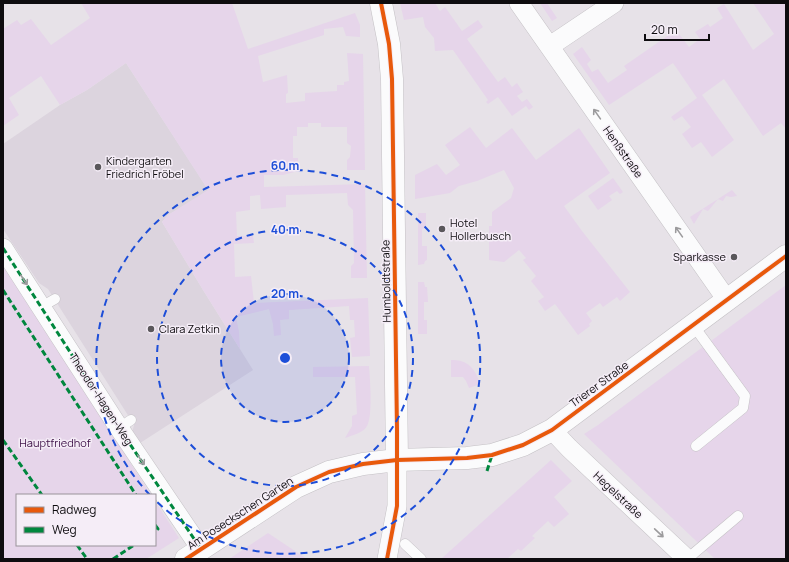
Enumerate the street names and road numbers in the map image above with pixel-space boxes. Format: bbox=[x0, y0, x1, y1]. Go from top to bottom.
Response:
street label: Henßstraße bbox=[600, 123, 647, 181]
street label: Humboldtstraße bbox=[377, 239, 394, 323]
street label: Theodor-Hagen-Weg bbox=[66, 350, 137, 448]
street label: Trierer Straße bbox=[566, 357, 632, 410]
street label: Hegelstraße bbox=[590, 468, 647, 522]
street label: Am Poseckschen Garten bbox=[184, 473, 296, 552]

